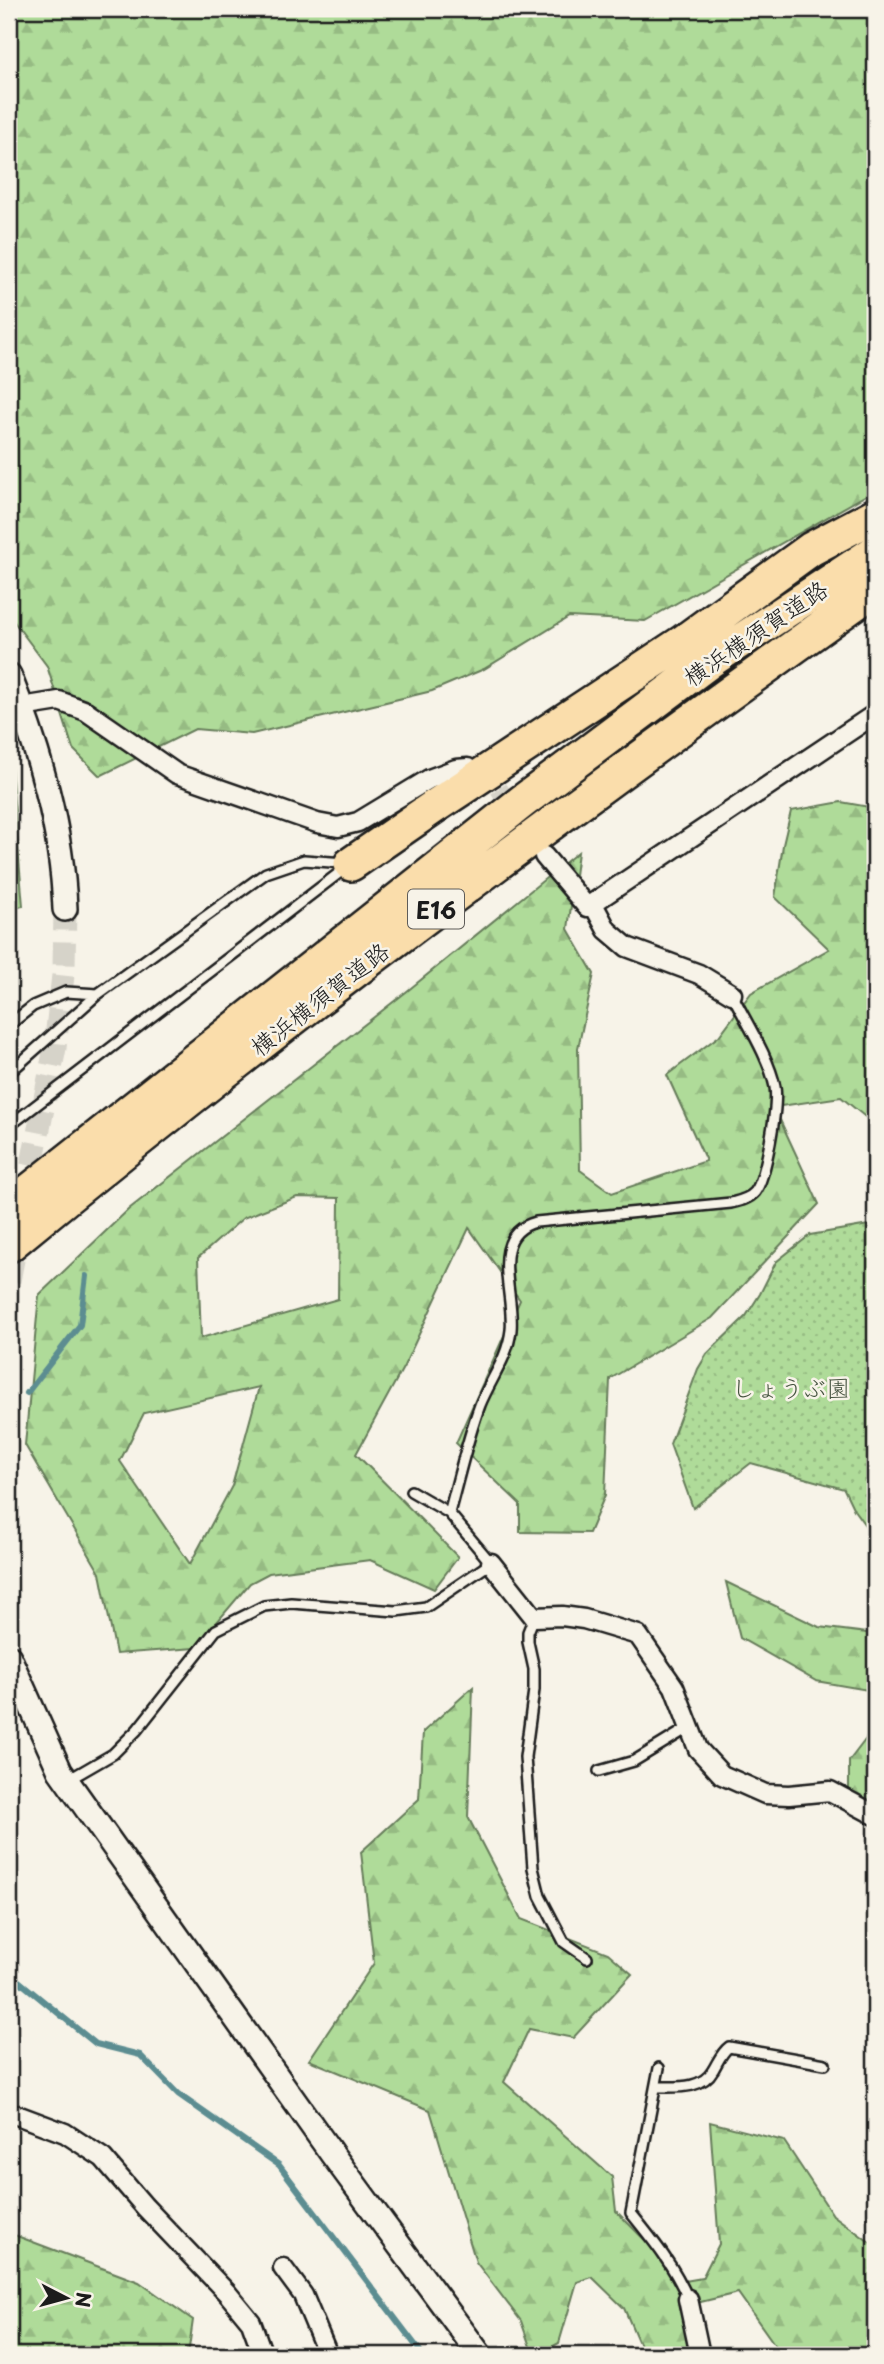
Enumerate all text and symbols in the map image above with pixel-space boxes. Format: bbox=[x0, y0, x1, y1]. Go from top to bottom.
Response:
street label: 横浜横須賀道路 bbox=[675, 570, 835, 694]
road number: E16 bbox=[408, 890, 464, 928]
street label: 横浜横須賀道路 bbox=[242, 932, 396, 1064]
park label: しょうぶ園 bbox=[731, 1369, 851, 1405]
north arrow bbox=[32, 2262, 102, 2332]
text: N bbox=[69, 2291, 99, 2309]

